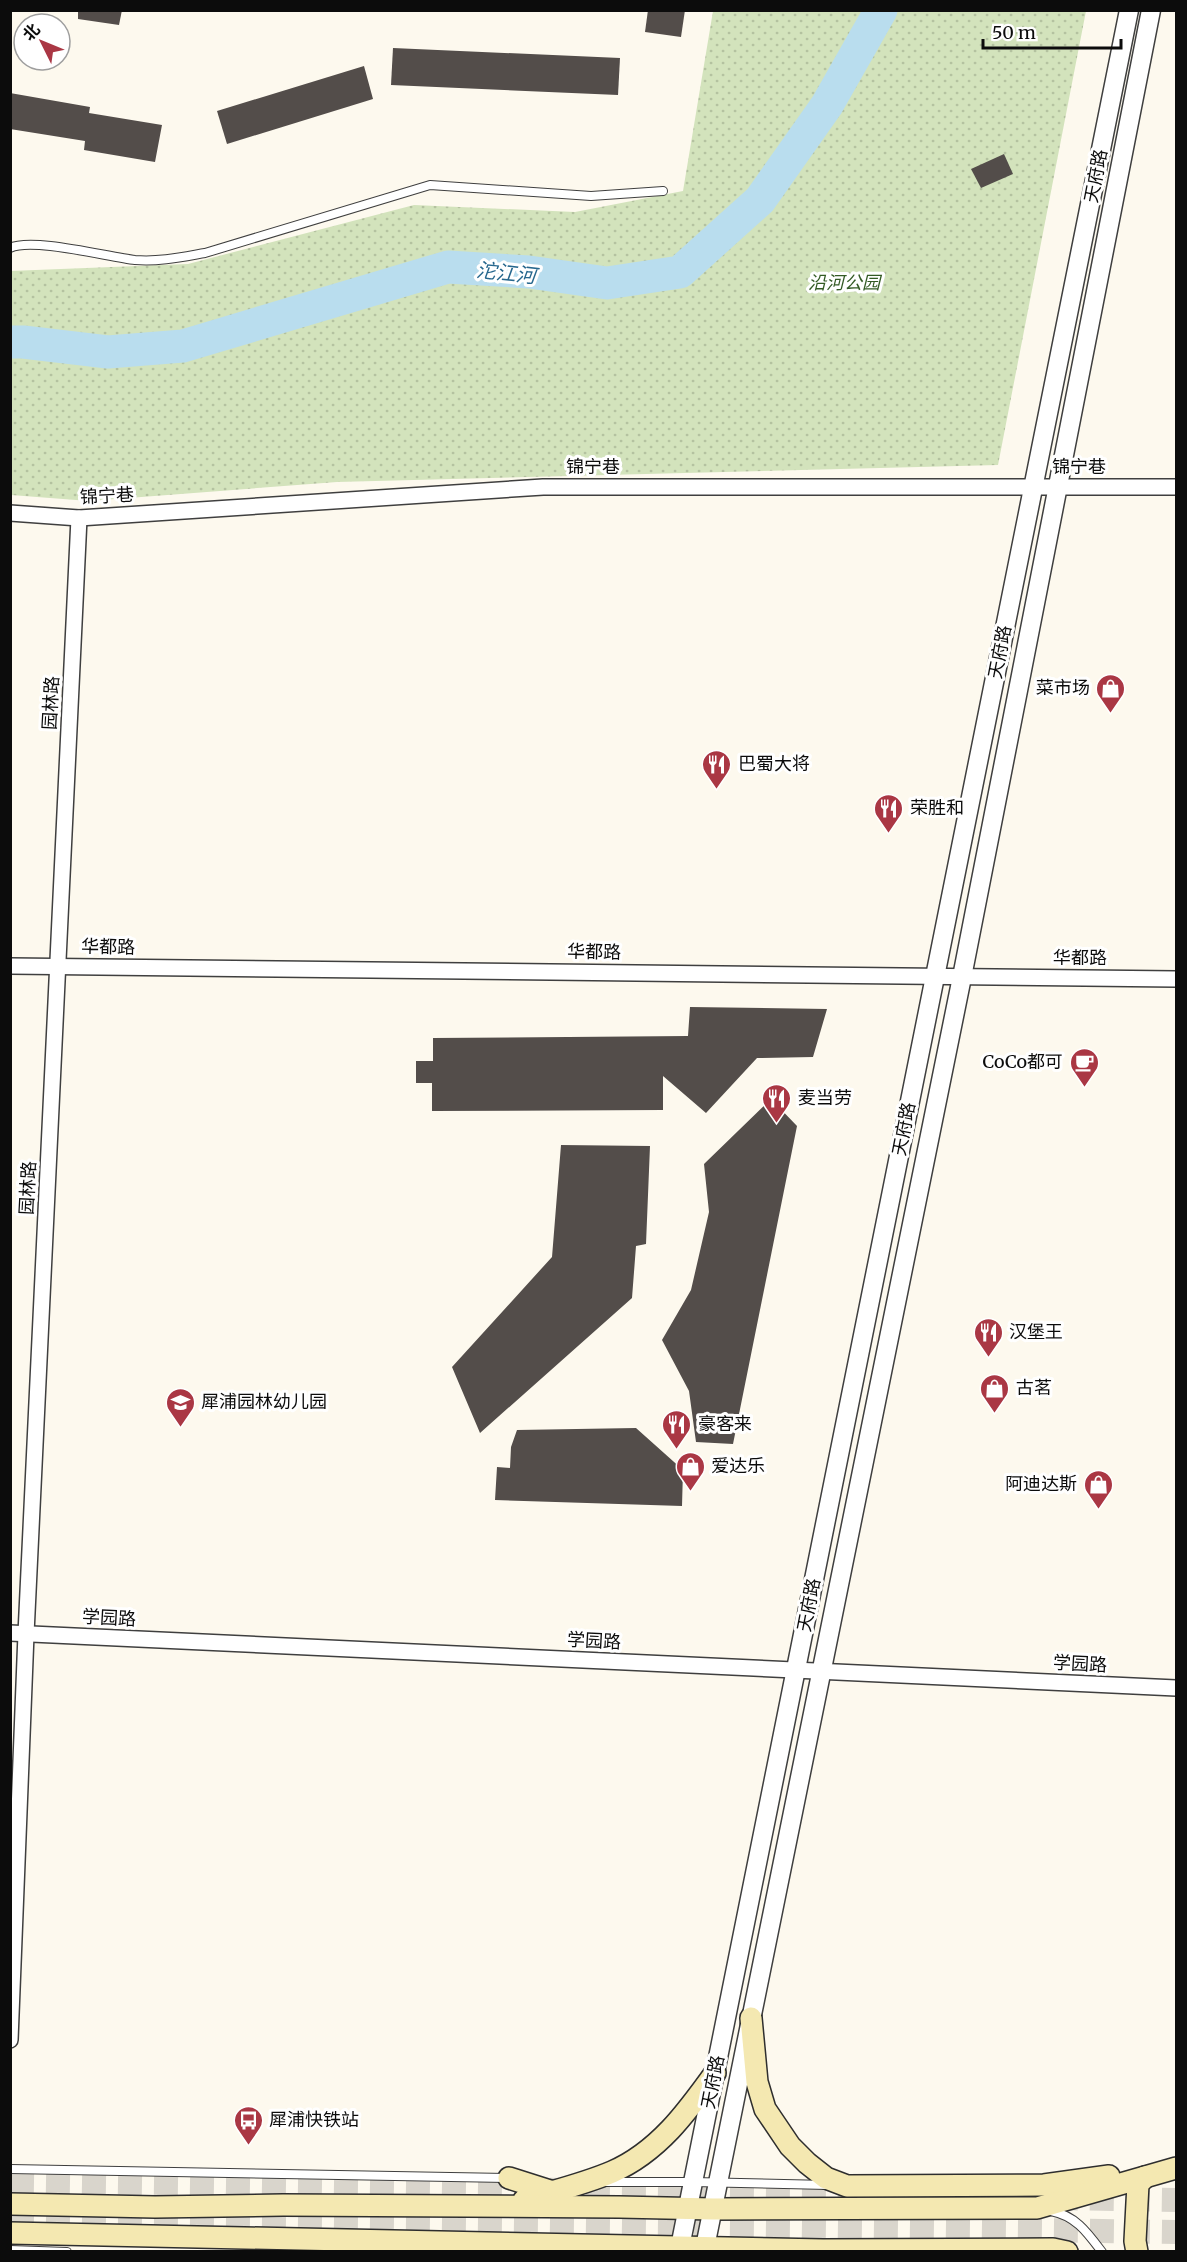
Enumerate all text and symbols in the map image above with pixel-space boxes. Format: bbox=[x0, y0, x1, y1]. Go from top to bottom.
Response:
north arrow bbox=[12, 12, 72, 72]
scale bar bbox=[983, 12, 1121, 50]
text: 北 bbox=[18, 19, 44, 44]
text: 50 m bbox=[992, 21, 1036, 44]
street label: 天府路 bbox=[1079, 147, 1112, 205]
water label: 沱江河 bbox=[475, 257, 541, 288]
park label: 沿河公园 bbox=[808, 271, 883, 294]
street label: 锦宁巷 bbox=[566, 455, 620, 478]
street label: 锦宁巷 bbox=[1052, 455, 1106, 478]
street label: 锦宁巷 bbox=[79, 483, 135, 508]
street label: 天府路 bbox=[983, 623, 1016, 681]
shop icon: 菜市场 bbox=[1095, 672, 1127, 714]
street label: 园林路 bbox=[38, 675, 63, 731]
place label: 菜市场 bbox=[1036, 676, 1090, 699]
restaurant icon: 巴蜀大将 bbox=[701, 748, 733, 790]
place label: 巴蜀大将 bbox=[738, 752, 810, 775]
restaurant icon: 荣胜和 bbox=[873, 792, 905, 834]
place label: 荣胜和 bbox=[910, 796, 964, 819]
street label: 华都路 bbox=[81, 935, 135, 958]
street label: 华都路 bbox=[567, 940, 621, 963]
street label: 华都路 bbox=[1053, 946, 1107, 969]
cafe icon: CoCo都可 bbox=[1068, 1046, 1100, 1088]
place label: CoCo都可 bbox=[982, 1050, 1063, 1073]
restaurant icon: 麦当劳 bbox=[761, 1082, 793, 1124]
place label: 麦当劳 bbox=[798, 1086, 852, 1109]
street label: 天府路 bbox=[887, 1100, 920, 1158]
street label: 园林路 bbox=[15, 1160, 40, 1216]
restaurant icon: 汉堡王 bbox=[972, 1316, 1004, 1358]
place label: 汉堡王 bbox=[1009, 1320, 1063, 1343]
shop icon: 古茗 bbox=[979, 1372, 1011, 1414]
place label: 古茗 bbox=[1016, 1376, 1052, 1399]
school or university icon: 犀浦园林幼儿园 bbox=[164, 1386, 196, 1428]
place label: 犀浦园林幼儿园 bbox=[201, 1390, 327, 1413]
restaurant icon: 豪客来 bbox=[661, 1408, 693, 1450]
place label: 豪客来 bbox=[698, 1412, 752, 1435]
shop icon: 爱达乐 bbox=[674, 1450, 706, 1492]
place label: 爱达乐 bbox=[711, 1454, 765, 1477]
shop icon: 阿迪达斯 bbox=[1082, 1468, 1114, 1510]
place label: 阿迪达斯 bbox=[1005, 1472, 1077, 1495]
street label: 天府路 bbox=[792, 1576, 825, 1634]
street label: 学园路 bbox=[81, 1605, 137, 1630]
street label: 学园路 bbox=[566, 1628, 622, 1653]
street label: 学园路 bbox=[1052, 1651, 1108, 1676]
street label: 天府路 bbox=[696, 2053, 729, 2111]
bus stop icon: 犀浦快铁站 bbox=[232, 2104, 264, 2146]
place label: 犀浦快铁站 bbox=[269, 2108, 359, 2131]

